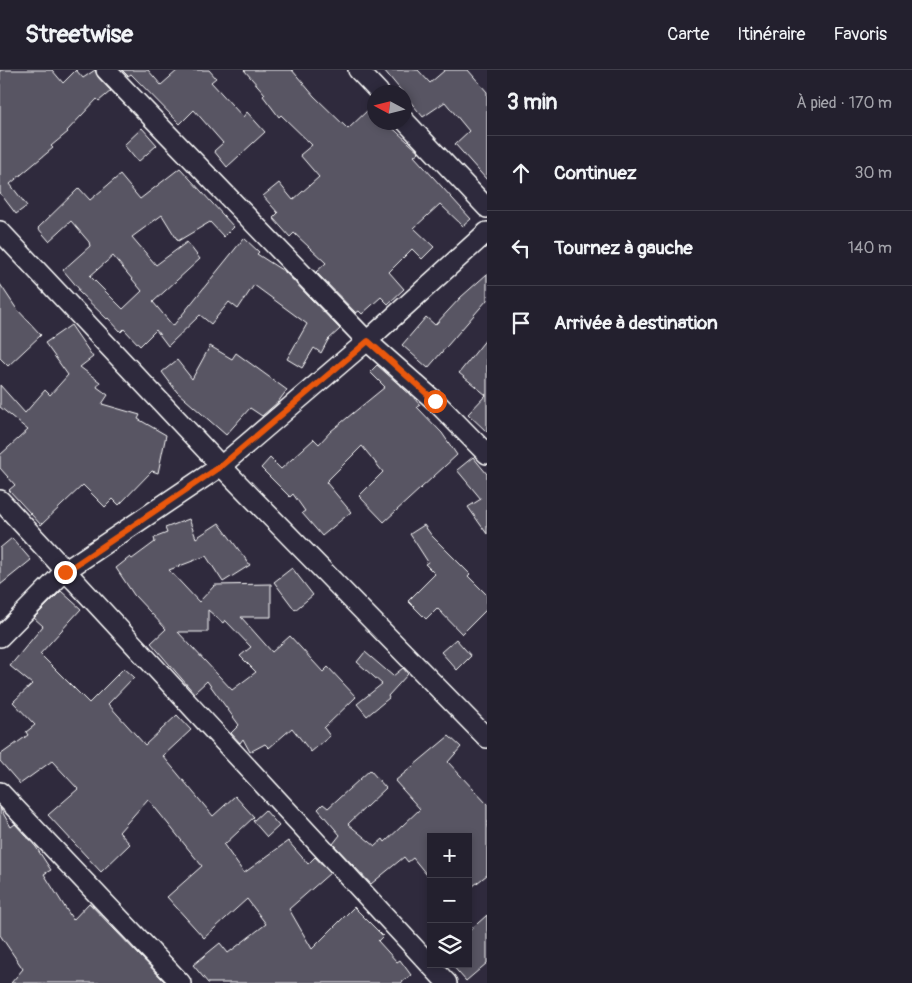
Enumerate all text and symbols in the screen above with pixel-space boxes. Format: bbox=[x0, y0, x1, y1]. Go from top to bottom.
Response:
text: Streetwise bbox=[25, 20, 133, 49]
text: Carte bbox=[667, 23, 709, 46]
text: Itinéraire bbox=[737, 23, 805, 46]
text: Favoris bbox=[833, 23, 887, 46]
north arrow bbox=[367, 85, 412, 130]
text: 3 min bbox=[507, 89, 557, 116]
text: À pied · 170 m bbox=[796, 93, 892, 113]
icon: ahead bbox=[507, 159, 535, 187]
text: Continuez bbox=[554, 161, 637, 185]
text: 30 m bbox=[854, 163, 892, 183]
icon: left bbox=[507, 234, 535, 262]
text: Tournez à gauche bbox=[554, 236, 693, 260]
text: 140 m bbox=[848, 238, 892, 258]
icon: arrive bbox=[507, 309, 535, 337]
text: Arrivée à destination bbox=[554, 311, 718, 335]
route start bbox=[424, 390, 447, 413]
route end bbox=[54, 561, 77, 584]
map controls bbox=[427, 833, 472, 968]
button: + bbox=[427, 833, 472, 878]
button: − bbox=[427, 878, 472, 923]
button: layers bbox=[427, 923, 472, 968]

